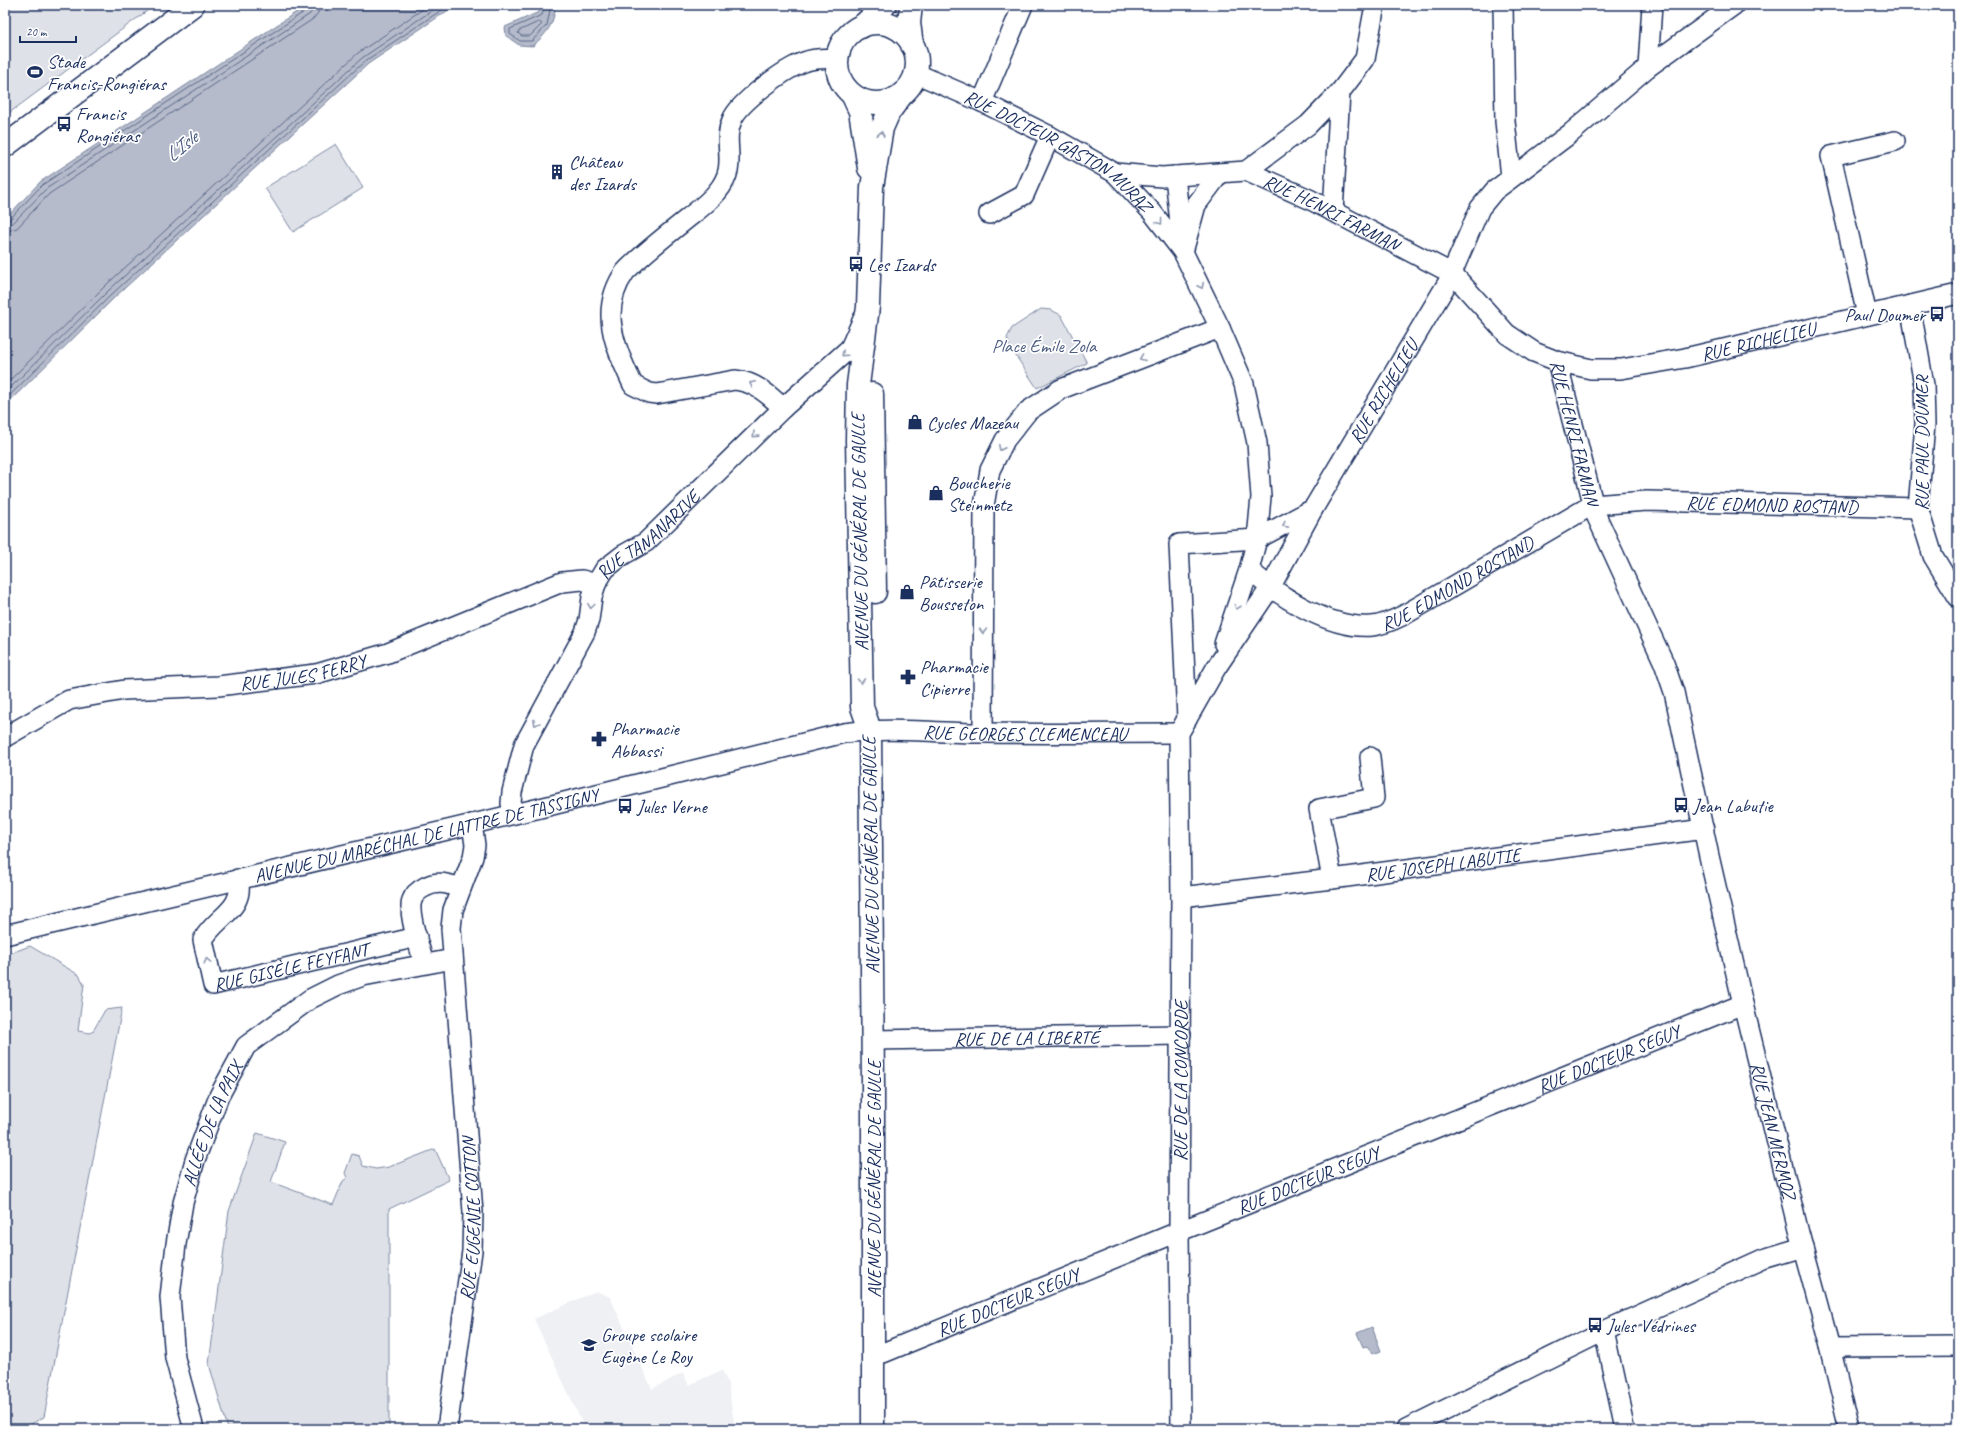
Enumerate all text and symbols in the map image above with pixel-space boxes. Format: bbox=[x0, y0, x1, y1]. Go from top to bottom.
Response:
scale bar bbox=[20, 18, 76, 44]
text: 20 m bbox=[26, 24, 48, 40]
place label: Stade Francis-Rongiéras bbox=[47, 50, 167, 96]
sports icon: Stade Francis-Rongiéras bbox=[26, 63, 44, 81]
street label: RUE DOCTEUR GASTON MURAZ bbox=[960, 85, 1159, 220]
place label: Francis Rongiéras bbox=[76, 102, 141, 148]
bus stop icon: Francis Rongiéras bbox=[55, 115, 73, 133]
water label: L'Isle bbox=[160, 123, 206, 167]
one-way arrow bbox=[876, 131, 885, 138]
place label: Château des Izards bbox=[569, 150, 637, 196]
building icon: Château des Izards bbox=[548, 163, 566, 181]
street label: RUE HENRI FARMAN bbox=[1260, 169, 1406, 258]
one-way arrow bbox=[1156, 218, 1163, 225]
place label: Les Izards bbox=[868, 253, 937, 277]
bus stop icon: Les Izards bbox=[847, 255, 865, 273]
one-way arrow bbox=[1196, 282, 1204, 290]
place label: Paul Doumer bbox=[1844, 303, 1927, 327]
bus stop icon: Paul Doumer bbox=[1928, 305, 1946, 323]
street label: RUE RICHELIEU bbox=[1699, 316, 1821, 367]
street label: RUE RICHELIEU bbox=[1344, 333, 1426, 448]
park label: Place Émile Zola bbox=[992, 334, 1098, 358]
one-way arrow bbox=[841, 349, 849, 356]
one-way arrow bbox=[1138, 353, 1145, 361]
street label: RUE HENRI FARMAN bbox=[1544, 358, 1605, 511]
street label: RUE PAUL DOUMER bbox=[1910, 374, 1934, 511]
one-way arrow bbox=[749, 381, 757, 389]
street label: AVENUE DU GÉNÉRAL DE GAULLE bbox=[846, 410, 874, 651]
place label: Cycles Mazeau bbox=[927, 411, 1020, 435]
shop icon: Cycles Mazeau bbox=[906, 413, 924, 431]
one-way arrow bbox=[752, 430, 760, 438]
one-way arrow bbox=[998, 443, 1006, 451]
place label: Boucherie Steinmetz bbox=[948, 471, 1013, 517]
street label: RUE TANANARIVE bbox=[591, 483, 707, 584]
shop icon: Boucherie Steinmetz bbox=[927, 484, 945, 502]
street label: RUE EDMOND ROSTAND bbox=[1686, 491, 1860, 519]
one-way arrow bbox=[1282, 520, 1289, 527]
street label: RUE EDMOND ROSTAND bbox=[1378, 530, 1540, 637]
place label: Pâtisserie Bousseton bbox=[919, 570, 984, 616]
shop icon: Pâtisserie Bousseton bbox=[898, 583, 916, 601]
one-way arrow bbox=[587, 603, 596, 609]
one-way arrow bbox=[1233, 603, 1242, 610]
one-way arrow bbox=[979, 628, 988, 634]
street label: RUE JULES FERRY bbox=[239, 648, 372, 696]
place label: Pharmacie Cipierre bbox=[920, 655, 990, 701]
pharmacy icon: Pharmacie Cipierre bbox=[899, 668, 917, 686]
one-way arrow bbox=[857, 678, 866, 684]
place label: Pharmacie Abbassi bbox=[611, 717, 681, 763]
one-way arrow bbox=[533, 718, 541, 726]
street label: RUE GEORGES CLEMENCEAU bbox=[923, 720, 1130, 746]
pharmacy icon: Pharmacie Abbassi bbox=[590, 730, 608, 748]
street label: AVENUE DU GÉNÉRAL DE GAULLE bbox=[857, 733, 885, 974]
street label: AVENUE DU MARÉCHAL DE LATTRE DE TASSIGNY bbox=[252, 782, 603, 888]
place label: Jean Labutie bbox=[1692, 794, 1775, 818]
place label: Jules Verne bbox=[636, 795, 708, 819]
bus stop icon: Jean Labutie bbox=[1672, 796, 1690, 814]
bus stop icon: Jules Verne bbox=[616, 797, 634, 815]
street label: RUE JOSEPH LABUTIE bbox=[1364, 842, 1525, 887]
street label: RUE GISÈLE FEYFANT bbox=[211, 937, 376, 997]
one-way arrow bbox=[203, 958, 212, 965]
street label: RUE DE LA CONCORDE bbox=[1168, 998, 1193, 1161]
street label: RUE DOCTEUR SEGUY bbox=[1534, 1018, 1687, 1099]
street label: RUE DE LA LIBERTÉ bbox=[954, 1025, 1102, 1052]
street label: ALLÉE DE LA PAIX bbox=[177, 1055, 250, 1189]
street label: AVENUE DU GÉNÉRAL DE GAULLE bbox=[862, 1058, 886, 1298]
street label: RUE JEAN MERMOZ bbox=[1745, 1060, 1802, 1204]
street label: RUE EUGÉNIE COTTON bbox=[454, 1133, 486, 1302]
street label: RUE DOCTEUR SEGUY bbox=[1233, 1140, 1386, 1220]
street label: RUE DOCTEUR SEGUY bbox=[933, 1261, 1086, 1343]
place label: Jules Védrines bbox=[1606, 1314, 1697, 1338]
bus stop icon: Jules Védrines bbox=[1586, 1316, 1604, 1334]
place label: Groupe scolaire Eugène Le Roy bbox=[601, 1323, 698, 1369]
school or university icon: Groupe scolaire Eugène Le Roy bbox=[580, 1336, 598, 1354]

